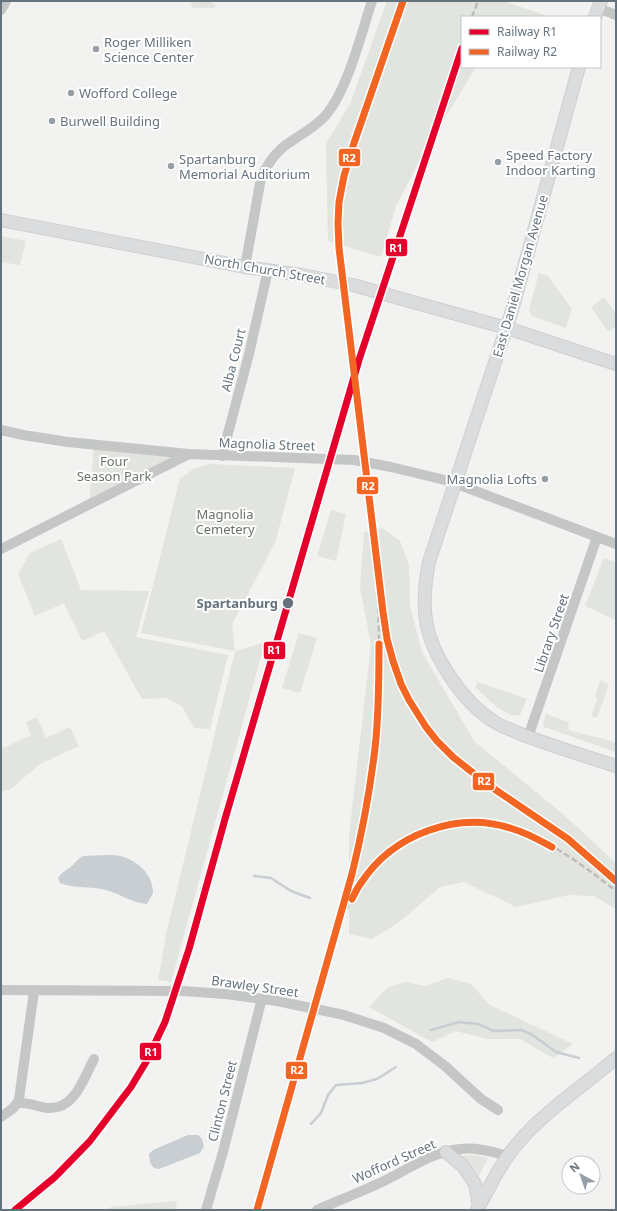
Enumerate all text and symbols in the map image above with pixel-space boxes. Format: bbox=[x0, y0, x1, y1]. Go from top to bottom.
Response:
legend bbox=[461, 16, 601, 68]
text: Railway R1 bbox=[497, 23, 557, 40]
place label: Roger Milliken Science Center bbox=[104, 33, 195, 66]
text: Railway R2 bbox=[497, 43, 557, 60]
marker: Roger Milliken Science Center bbox=[91, 44, 101, 54]
place label: Wofford College bbox=[79, 84, 177, 102]
marker: Wofford College bbox=[66, 88, 76, 98]
place label: Burwell Building bbox=[60, 112, 160, 130]
marker: Burwell Building bbox=[47, 116, 57, 126]
place label: Speed Factory Indoor Karting bbox=[506, 146, 596, 179]
line badge: R2 bbox=[338, 148, 361, 167]
place label: Spartanburg Memorial Auditorium bbox=[179, 150, 310, 183]
text: R2 bbox=[342, 150, 356, 165]
marker: Speed Factory Indoor Karting bbox=[493, 157, 503, 167]
marker: Spartanburg Memorial Auditorium bbox=[166, 161, 176, 171]
street label: East Daniel Morgan Avenue bbox=[488, 193, 552, 359]
line badge: R1 bbox=[385, 238, 408, 257]
text: R1 bbox=[389, 240, 403, 255]
street label: North Church Street bbox=[203, 249, 327, 289]
street label: Alba Court bbox=[216, 326, 250, 393]
street label: Magnolia Street bbox=[218, 433, 316, 455]
park label: Four Season Park bbox=[77, 452, 151, 485]
place label: Magnolia Lofts bbox=[447, 470, 537, 488]
marker: Magnolia Lofts bbox=[540, 474, 550, 484]
line badge: R2 bbox=[356, 476, 379, 495]
text: R2 bbox=[361, 478, 375, 493]
park label: Magnolia Cemetery bbox=[195, 505, 255, 538]
street label: Library Street bbox=[529, 591, 573, 675]
place label: Spartanburg bbox=[197, 594, 278, 612]
marker: Spartanburg bbox=[281, 596, 295, 610]
line badge: R1 bbox=[263, 641, 286, 660]
text: R1 bbox=[267, 642, 281, 657]
line badge: R2 bbox=[472, 772, 495, 791]
text: R2 bbox=[477, 773, 491, 788]
street label: Brawley Street bbox=[210, 971, 300, 1001]
line badge: R1 bbox=[139, 1042, 162, 1061]
text: R1 bbox=[144, 1044, 158, 1059]
street label: Clinton Street bbox=[203, 1058, 241, 1144]
line badge: R2 bbox=[285, 1061, 308, 1080]
text: R2 bbox=[290, 1062, 304, 1077]
street label: Wofford Street bbox=[350, 1134, 439, 1187]
north arrow bbox=[561, 1155, 601, 1195]
text: N bbox=[566, 1158, 583, 1176]

